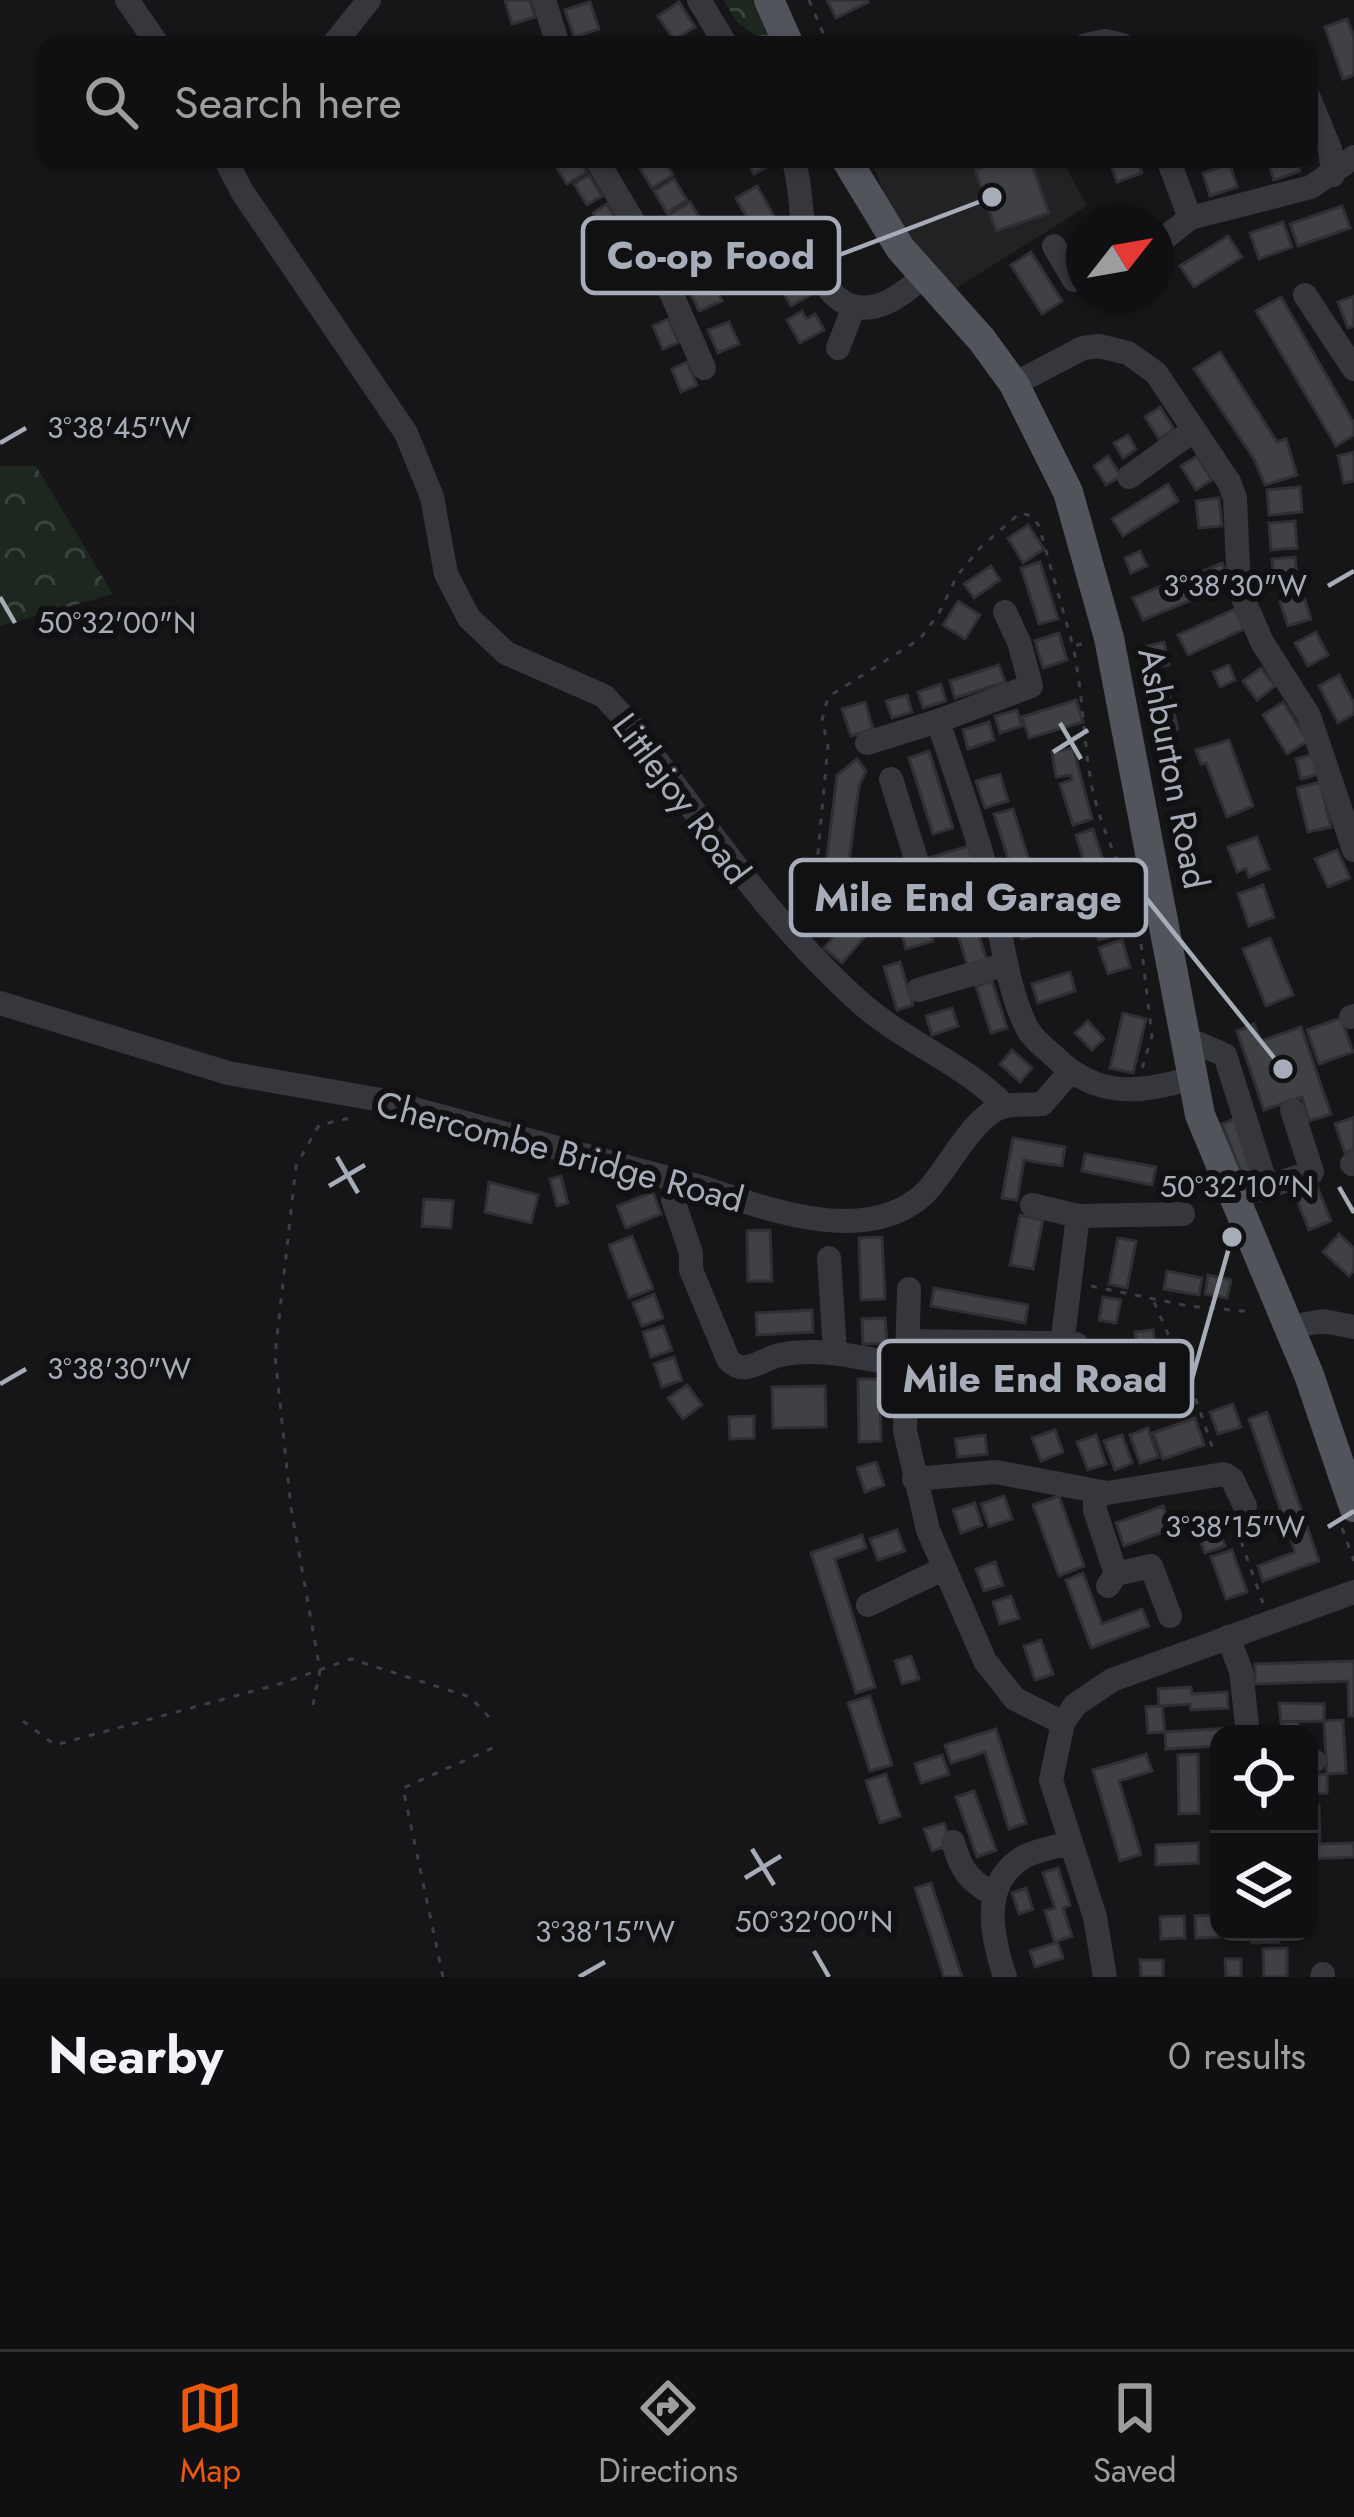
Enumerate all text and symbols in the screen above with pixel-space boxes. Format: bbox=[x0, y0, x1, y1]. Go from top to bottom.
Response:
search box bbox=[36, 36, 1318, 168]
icon: search bbox=[78, 69, 144, 135]
text: Search here bbox=[174, 70, 402, 135]
north arrow bbox=[1066, 204, 1174, 312]
callout: Co-op Food bbox=[583, 218, 839, 293]
text: Co-op Food bbox=[607, 227, 815, 284]
text: 3°38'45"W bbox=[47, 406, 191, 449]
text: 3°38'30"W bbox=[1163, 564, 1307, 607]
text: 50°32'00"N bbox=[38, 601, 196, 644]
street label: Ashburton Road bbox=[1125, 643, 1223, 893]
street label: Littlejoy Road bbox=[600, 702, 764, 894]
callout: Mile End Garage bbox=[791, 860, 1146, 935]
text: Mile End Garage bbox=[814, 869, 1122, 926]
street label: Chercombe Bridge Road bbox=[370, 1077, 750, 1225]
text: 50°32'10"N bbox=[1160, 1165, 1314, 1208]
callout: Mile End Road bbox=[879, 1341, 1192, 1416]
text: 3°38'30"W bbox=[47, 1347, 191, 1390]
text: Mile End Road bbox=[902, 1350, 1168, 1407]
text: 3°38'15"W bbox=[1165, 1505, 1305, 1548]
map controls bbox=[1210, 1725, 1318, 1941]
button: locate bbox=[1210, 1725, 1318, 1833]
button: layers bbox=[1210, 1833, 1318, 1941]
text: 50°32'00"N bbox=[735, 1900, 893, 1943]
text: 3°38'15"W bbox=[535, 1910, 675, 1953]
text: Nearby bbox=[48, 2018, 223, 2092]
text: 0 results bbox=[1168, 2027, 1306, 2084]
tab: Map bbox=[177, 2375, 243, 2494]
tab: Directions bbox=[598, 2375, 738, 2494]
tab: Saved bbox=[1093, 2375, 1177, 2494]

